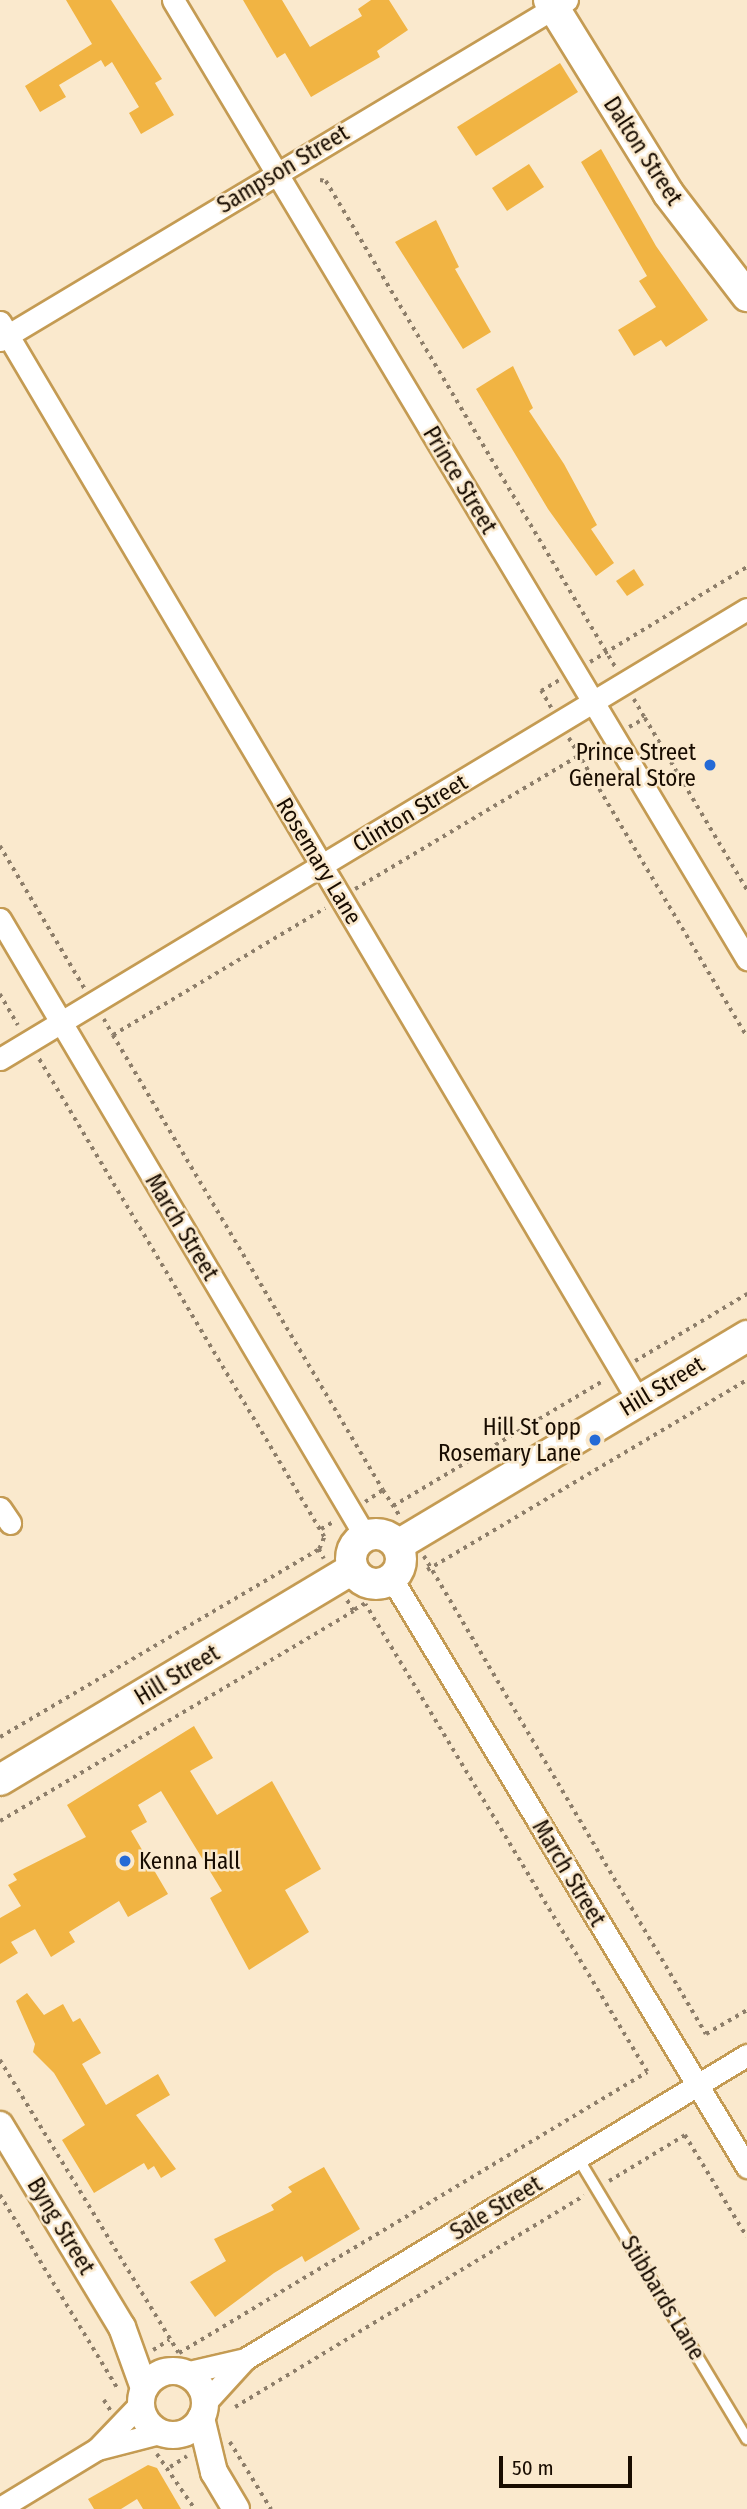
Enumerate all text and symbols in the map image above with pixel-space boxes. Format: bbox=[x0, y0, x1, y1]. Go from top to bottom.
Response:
street label: Dalton Street bbox=[598, 92, 688, 210]
street label: Sampson Street bbox=[212, 119, 354, 219]
street label: Prince Street bbox=[417, 421, 503, 539]
place label: Prince Street General Store bbox=[569, 738, 696, 792]
marker: Prince Street General Store bbox=[702, 757, 718, 773]
street label: Clinton Street bbox=[348, 768, 472, 858]
street label: Rosemary Lane bbox=[270, 793, 368, 929]
street label: March Street bbox=[140, 1169, 224, 1285]
street label: Hill Street bbox=[615, 1350, 709, 1422]
place label: Hill St opp Rosemary Lane bbox=[438, 1413, 581, 1467]
marker: Hill St opp Rosemary Lane bbox=[587, 1432, 603, 1448]
street label: Hill Street bbox=[130, 1639, 224, 1711]
street label: March Street bbox=[527, 1815, 611, 1931]
place label: Kenna Hall bbox=[139, 1847, 240, 1875]
marker: Kenna Hall bbox=[117, 1853, 133, 1869]
street label: Sale Street bbox=[445, 2170, 547, 2246]
street label: Byng Street bbox=[21, 2173, 101, 2279]
street label: Stibbards Lane bbox=[615, 2231, 711, 2365]
scale bar bbox=[502, 2442, 635, 2486]
text: 50 m bbox=[512, 2455, 554, 2481]

